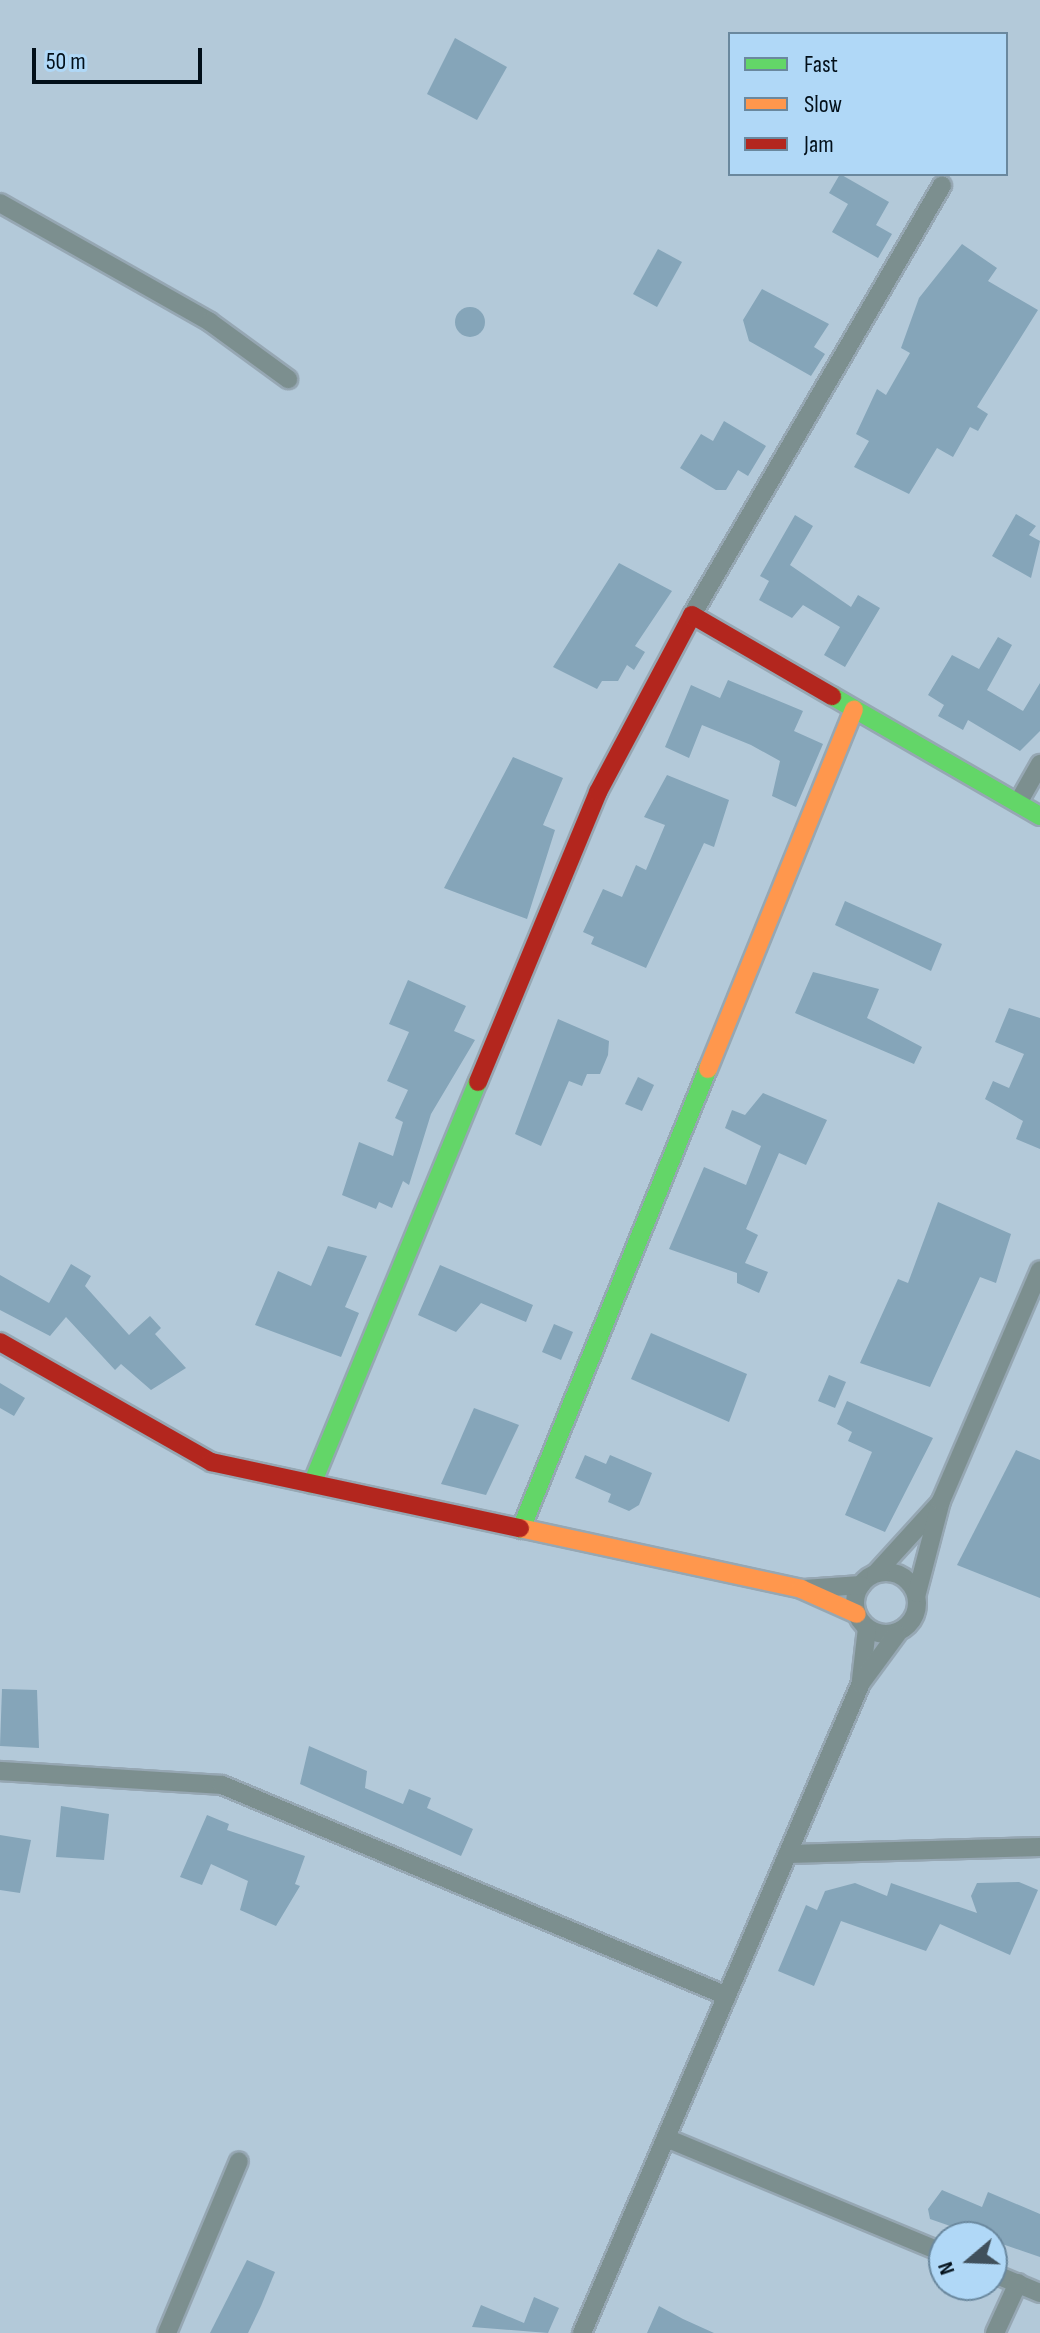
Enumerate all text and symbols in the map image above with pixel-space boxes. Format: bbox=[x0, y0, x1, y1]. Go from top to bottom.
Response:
scale bar bbox=[36, 32, 206, 82]
legend bbox=[728, 32, 1008, 176]
text: 50 m bbox=[46, 47, 86, 76]
text: Fast bbox=[804, 50, 838, 79]
text: Slow bbox=[804, 90, 842, 119]
text: Jam bbox=[804, 130, 834, 159]
north arrow bbox=[928, 2221, 1008, 2301]
text: N bbox=[932, 2258, 961, 2278]

